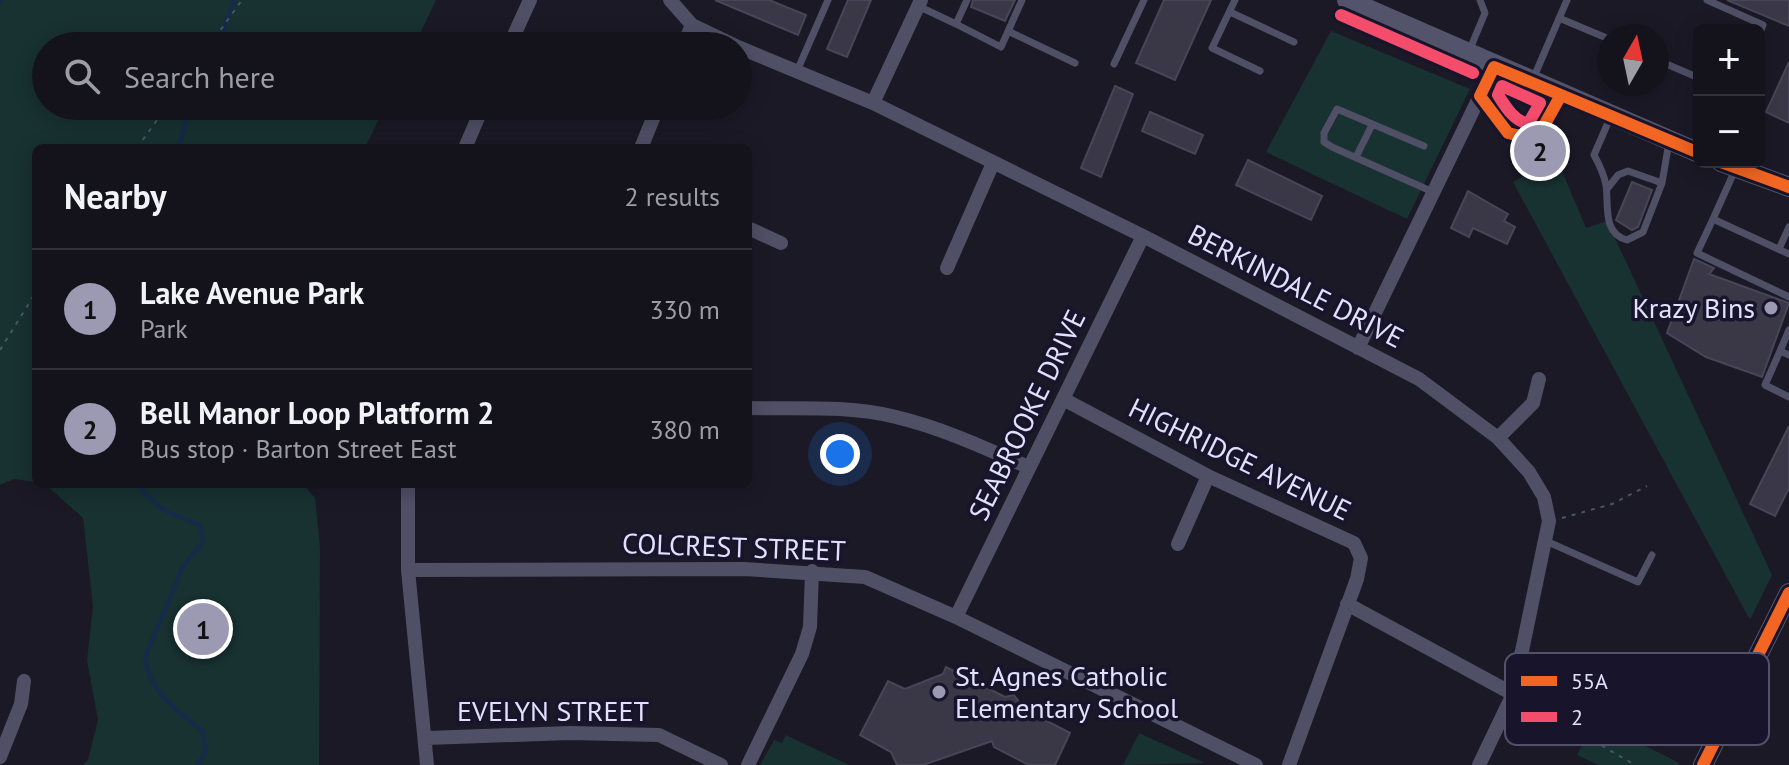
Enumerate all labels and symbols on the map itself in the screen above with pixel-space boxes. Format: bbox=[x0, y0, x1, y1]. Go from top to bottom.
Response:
north arrow bbox=[1597, 24, 1669, 96]
pin: 2 bbox=[1514, 121, 1566, 181]
street label: BERKINDALE DRIVE bbox=[1182, 215, 1410, 356]
place label: Krazy Bins bbox=[1633, 289, 1755, 326]
marker: Krazy Bins bbox=[1762, 299, 1780, 317]
street label: SEABROOKE DRIVE bbox=[960, 303, 1094, 526]
street label: HIGHRIDGE AVENUE bbox=[1123, 389, 1357, 528]
your location bbox=[820, 434, 860, 474]
street label: COLCREST STREET bbox=[621, 524, 847, 569]
pin: 1 bbox=[177, 599, 229, 659]
legend bbox=[1505, 653, 1769, 745]
place label: St. Agnes Catholic Elementary School bbox=[955, 657, 1178, 726]
text: 55A bbox=[1571, 667, 1608, 695]
marker: St. Agnes Catholic Elementary School bbox=[930, 683, 948, 701]
street label: EVELYN STREET bbox=[457, 692, 649, 729]
text: 2 bbox=[1571, 703, 1583, 731]

